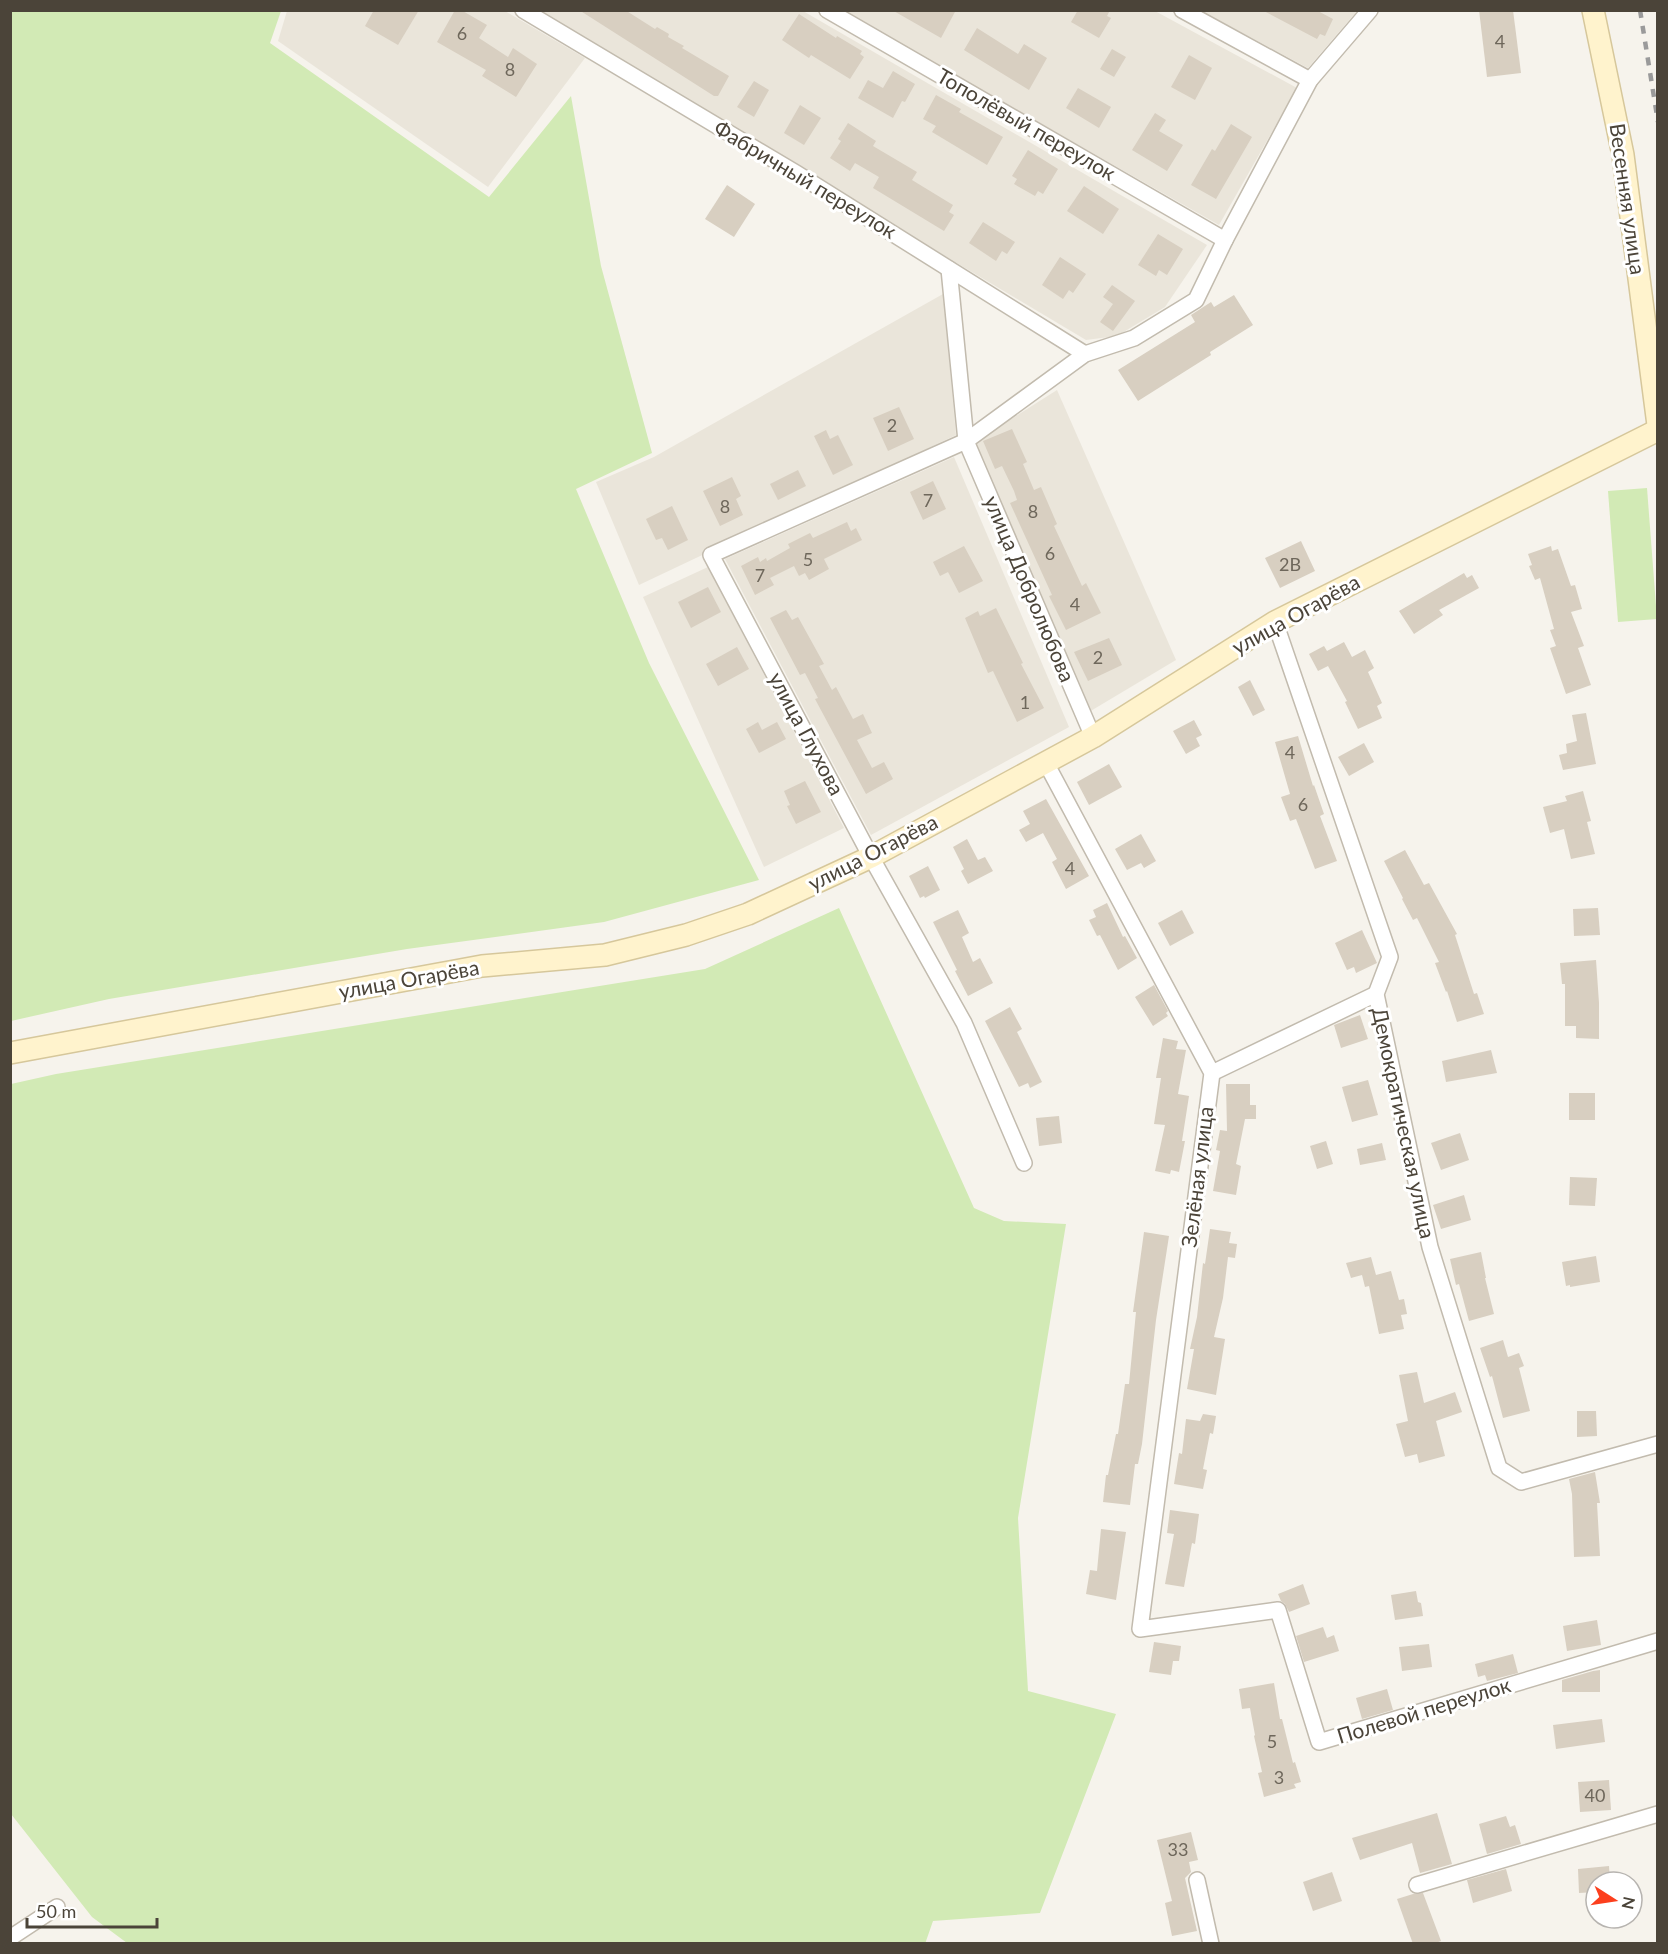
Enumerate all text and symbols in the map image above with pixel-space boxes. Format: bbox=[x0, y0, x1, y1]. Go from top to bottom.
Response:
house number: 6 bbox=[457, 22, 467, 44]
house number: 4 bbox=[1495, 30, 1505, 52]
house number: 8 bbox=[505, 58, 515, 80]
street label: Тополёвый переулок bbox=[933, 62, 1121, 185]
street label: Фабричный переулок bbox=[710, 114, 902, 243]
street label: Весенняя улица bbox=[1605, 122, 1651, 276]
house number: 2 bbox=[887, 414, 897, 436]
house number: 7 bbox=[923, 489, 933, 511]
street label: улица Добролюбова bbox=[980, 492, 1081, 685]
house number: 8 bbox=[720, 495, 730, 517]
house number: 8 bbox=[1028, 500, 1038, 522]
house number: 6 bbox=[1045, 542, 1055, 564]
house number: 5 bbox=[803, 548, 813, 570]
house number: 2В bbox=[1279, 553, 1301, 575]
house number: 7 bbox=[755, 564, 765, 586]
street label: улица Огарёва bbox=[1227, 568, 1363, 659]
house number: 4 bbox=[1070, 593, 1080, 615]
house number: 2 bbox=[1093, 646, 1103, 668]
street label: улица Глухова bbox=[764, 667, 850, 799]
house number: 1 bbox=[1020, 691, 1030, 713]
house number: 4 bbox=[1285, 741, 1295, 763]
house number: 6 bbox=[1298, 793, 1308, 815]
street label: улица Огарёва bbox=[803, 808, 941, 895]
house number: 4 bbox=[1065, 857, 1075, 879]
street label: улица Огарёва bbox=[337, 954, 481, 1003]
street label: Демократическая улица bbox=[1368, 1005, 1441, 1240]
street label: Зелёная улица bbox=[1175, 1105, 1218, 1249]
street label: Полевой переулок bbox=[1334, 1671, 1514, 1748]
house number: 5 bbox=[1267, 1730, 1277, 1752]
house number: 3 bbox=[1274, 1766, 1284, 1788]
house number: 40 bbox=[1585, 1784, 1605, 1806]
house number: 33 bbox=[1168, 1838, 1188, 1860]
north arrow bbox=[1584, 1870, 1644, 1930]
scale bar bbox=[27, 1891, 158, 1929]
text: N bbox=[1619, 1895, 1640, 1911]
text: 50 m bbox=[36, 1900, 76, 1922]

